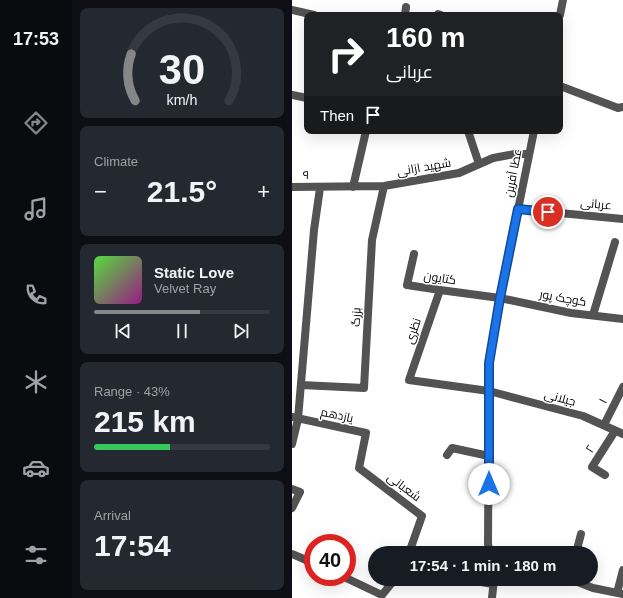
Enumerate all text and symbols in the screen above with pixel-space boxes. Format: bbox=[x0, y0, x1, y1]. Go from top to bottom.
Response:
text: 160 m bbox=[386, 22, 465, 53]
icon: right bbox=[320, 28, 372, 80]
text: 17:53 bbox=[13, 29, 59, 49]
text: 30 bbox=[159, 46, 205, 93]
text: عربانی bbox=[386, 62, 433, 82]
text: km/h bbox=[167, 92, 198, 108]
icon: arrive bbox=[362, 104, 384, 126]
text: Then bbox=[320, 107, 354, 124]
icon: directions bbox=[22, 109, 50, 137]
street label: عطا آفرین bbox=[501, 148, 525, 198]
text: Climate bbox=[94, 154, 138, 169]
street label: شهید ازانی bbox=[396, 155, 452, 179]
street label: ۹ bbox=[303, 168, 309, 182]
text: 21.5° bbox=[147, 175, 217, 208]
text: − bbox=[94, 179, 107, 204]
text: + bbox=[257, 179, 270, 204]
icon: music bbox=[22, 195, 50, 223]
pin bbox=[531, 195, 565, 229]
street label: عربانی bbox=[580, 196, 612, 212]
icon: arrive bbox=[537, 201, 559, 223]
text: Static Love bbox=[154, 264, 234, 281]
street label: کتایون bbox=[423, 269, 457, 287]
icon: phone bbox=[22, 281, 50, 309]
text: Velvet Ray bbox=[154, 281, 216, 296]
street label: کوچک پور bbox=[537, 287, 588, 311]
street label: بزرگ bbox=[349, 307, 363, 327]
street label: نظری bbox=[402, 316, 424, 346]
icon: previous bbox=[112, 320, 134, 342]
icon: pause bbox=[171, 320, 193, 342]
icon: next bbox=[230, 320, 252, 342]
icon: climate bbox=[22, 368, 50, 396]
text: Range · 43% bbox=[94, 384, 170, 399]
street label: جیلانی bbox=[543, 387, 577, 409]
street label: ۱ bbox=[596, 396, 610, 406]
text: 215 km bbox=[94, 405, 196, 438]
street label: یازدهم bbox=[319, 405, 355, 426]
street label: ۲ bbox=[582, 443, 598, 455]
icon: car bbox=[22, 454, 50, 482]
position arrow bbox=[468, 463, 510, 505]
street label: شعبانی bbox=[384, 470, 424, 504]
text: Arrival bbox=[94, 508, 131, 523]
text: 17:54 bbox=[94, 529, 171, 562]
speed limit sign: 40 bbox=[304, 534, 356, 586]
icon: filters bbox=[22, 541, 50, 569]
text: 17:54 · 1 min · 180 m bbox=[410, 557, 556, 574]

